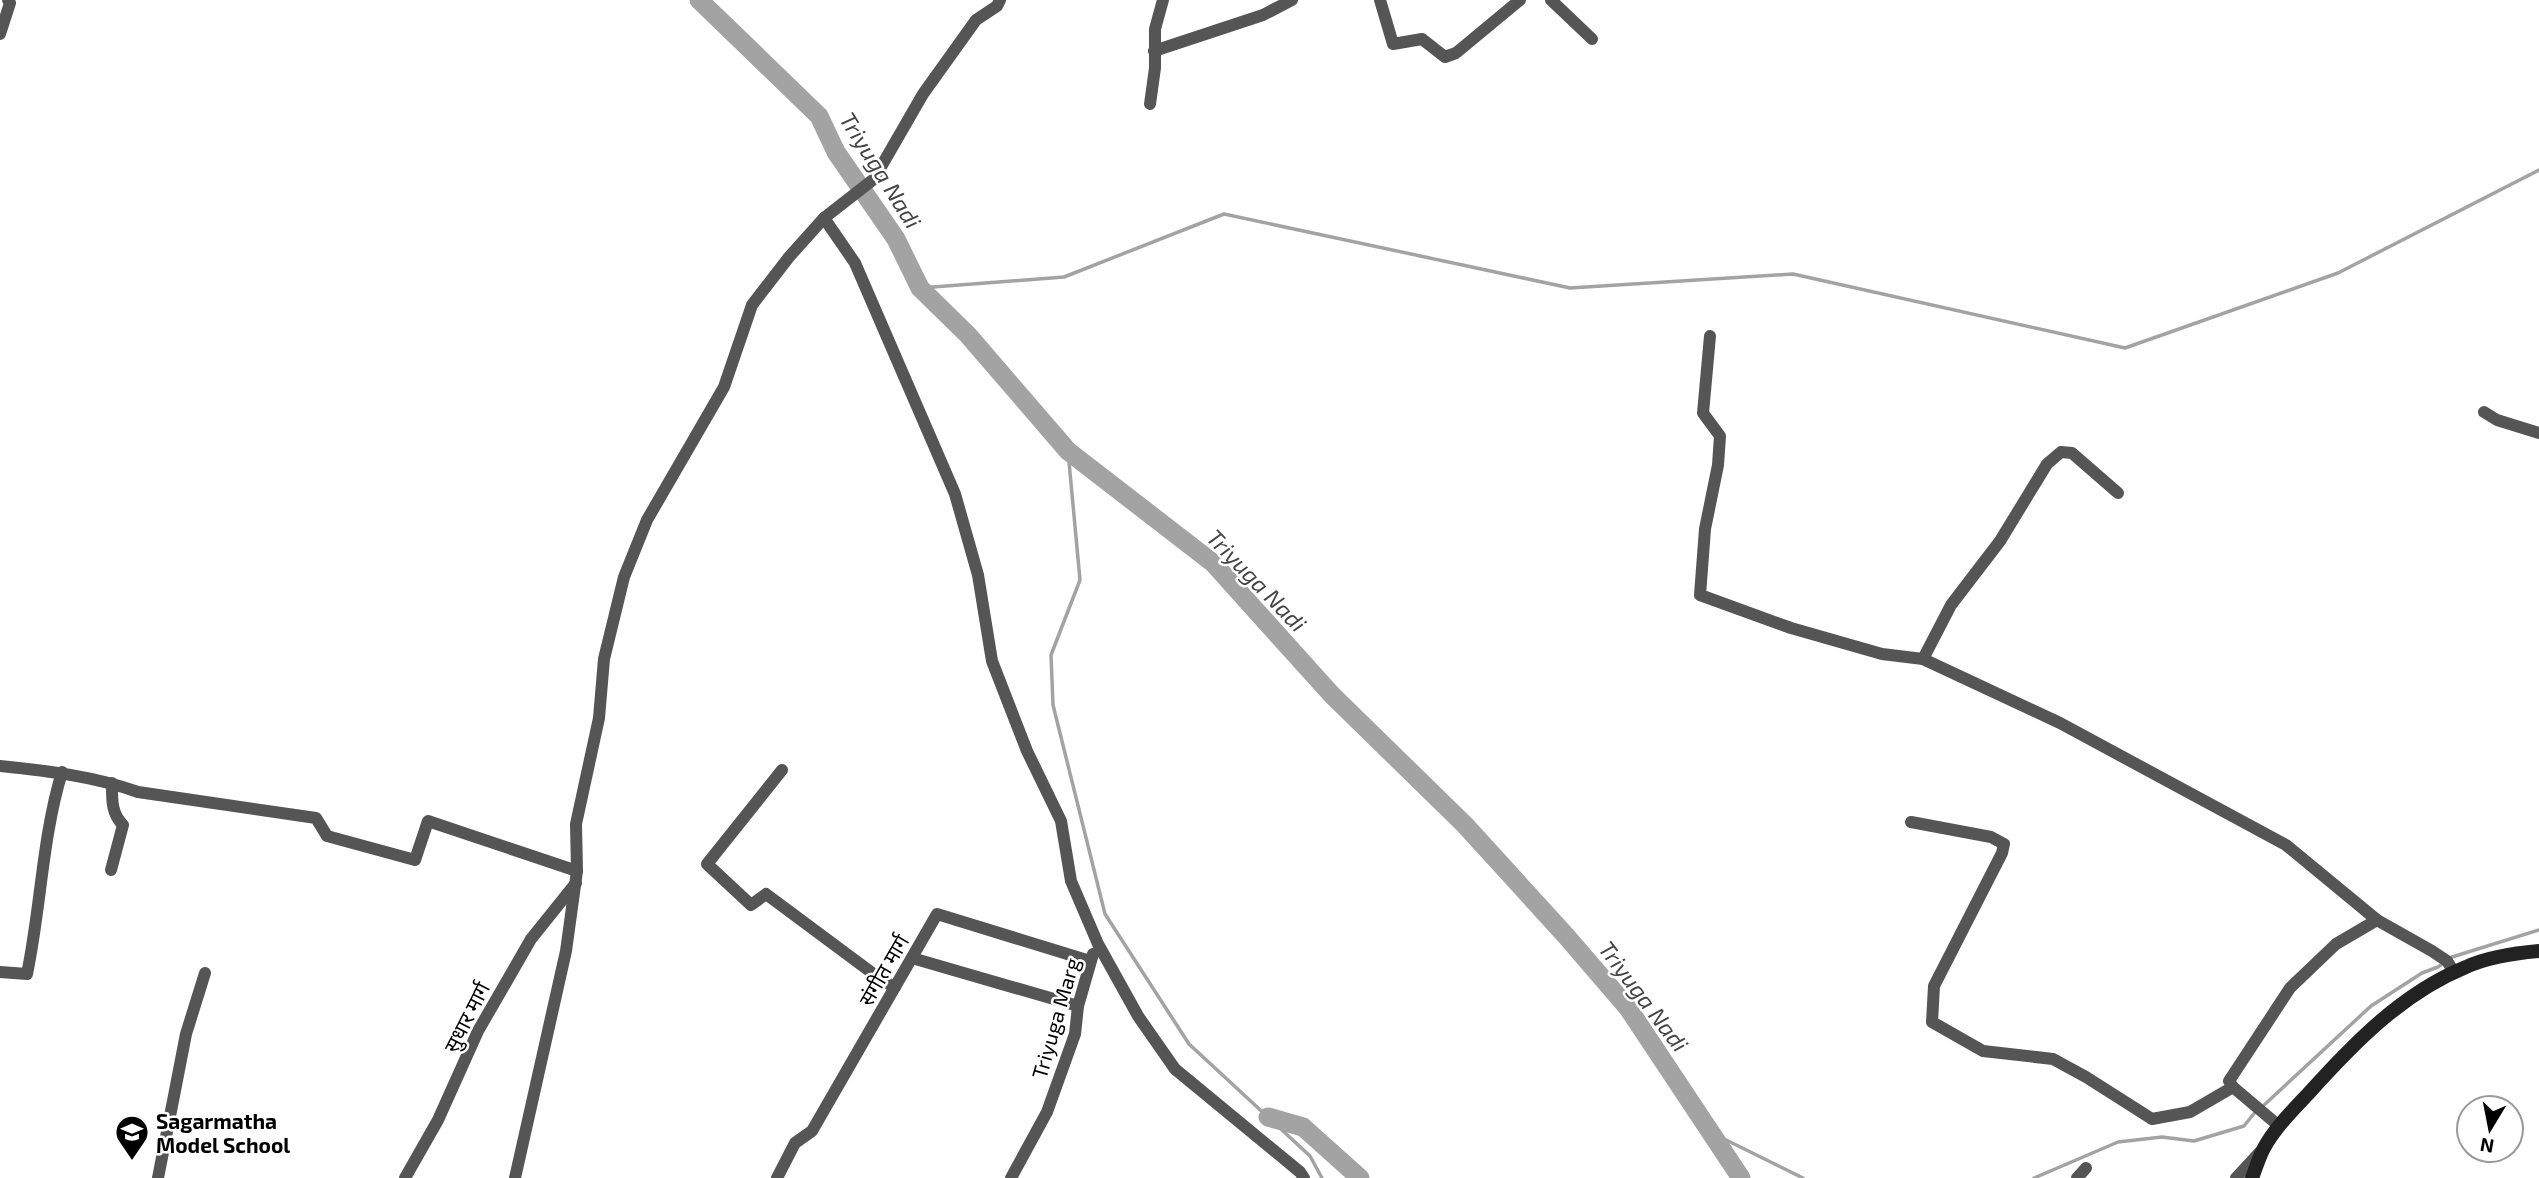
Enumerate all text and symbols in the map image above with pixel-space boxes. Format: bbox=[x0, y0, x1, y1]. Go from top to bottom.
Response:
water label: Triyuga Nadi bbox=[834, 107, 928, 233]
water label: Triyuga Nadi bbox=[1201, 523, 1313, 637]
street label: संगीत मार्ग bbox=[853, 929, 914, 1010]
water label: Triyuga Nadi bbox=[1593, 935, 1695, 1057]
street label: Triyuga Marg bbox=[1026, 954, 1084, 1081]
street label: सुधार मार्ग bbox=[438, 977, 497, 1057]
north arrow bbox=[2455, 1094, 2525, 1164]
place label: Sagarmatha Model School bbox=[156, 1108, 290, 1157]
school or university icon: Sagarmatha Model School bbox=[113, 1113, 151, 1162]
text: N bbox=[2478, 1134, 2496, 1159]

